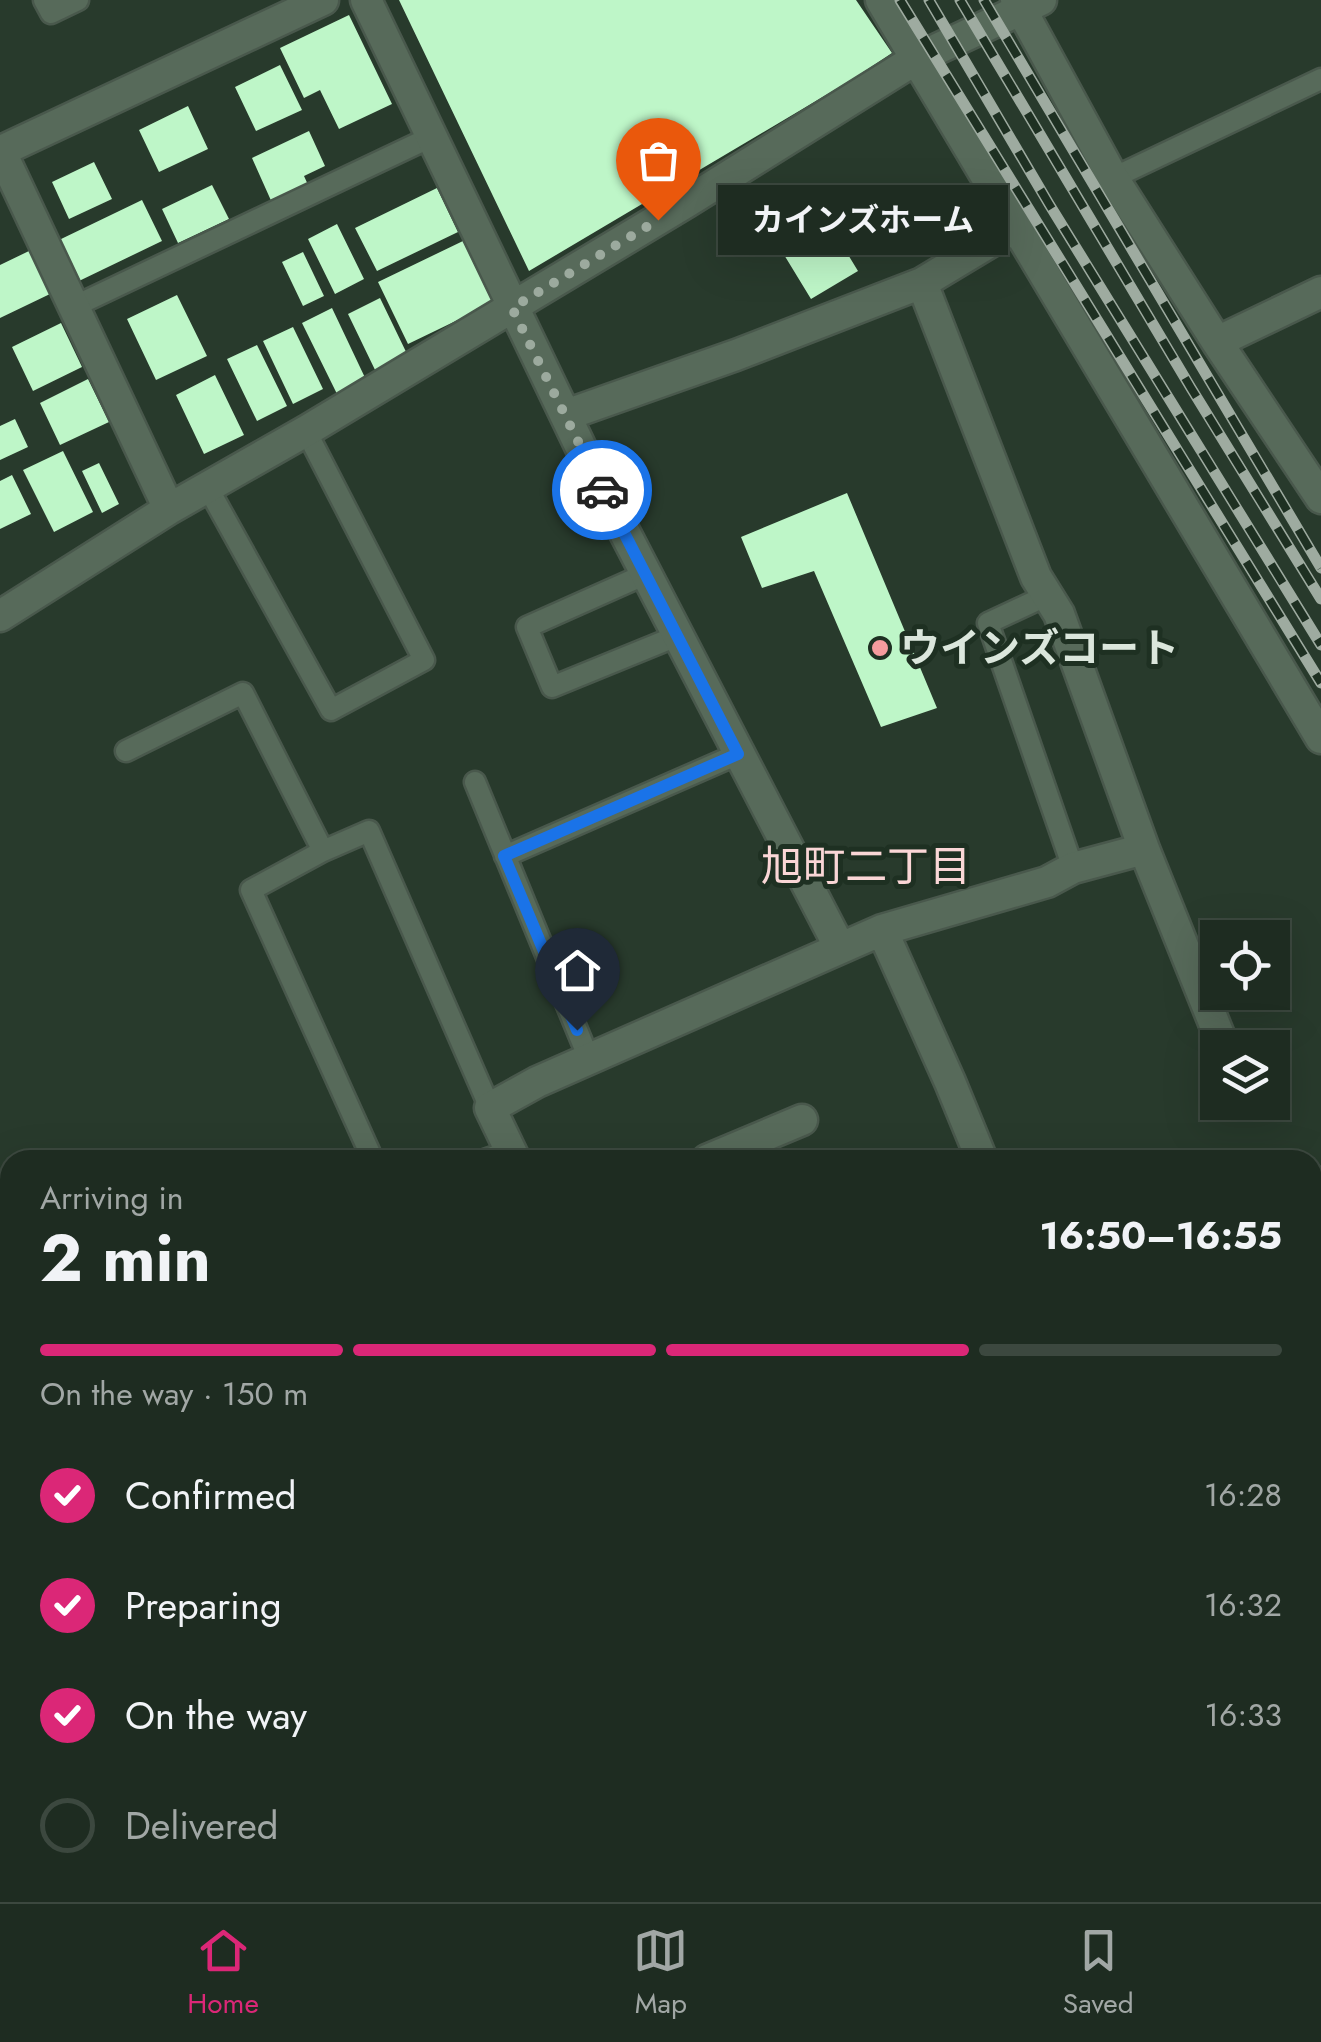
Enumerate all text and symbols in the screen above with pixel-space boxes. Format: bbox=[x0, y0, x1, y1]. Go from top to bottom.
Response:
pin bbox=[616, 118, 701, 221]
icon: bag bbox=[631, 133, 686, 188]
callout: カインズホーム bbox=[718, 185, 1008, 255]
text: カインズホーム bbox=[752, 197, 974, 243]
courier bbox=[552, 440, 652, 540]
icon: car bbox=[575, 463, 630, 518]
place label: ウインズコート bbox=[900, 619, 1179, 677]
marker: ウインズコート bbox=[869, 637, 891, 659]
district label: 旭町二丁目 bbox=[761, 836, 971, 897]
map controls bbox=[1200, 920, 1290, 1120]
button: locate bbox=[1200, 920, 1290, 1010]
pin bbox=[535, 928, 620, 1031]
icon: home bbox=[550, 943, 605, 998]
button: layers bbox=[1200, 1030, 1290, 1120]
text: Arriving in bbox=[40, 1175, 184, 1221]
text: 16:50–16:55 bbox=[1040, 1208, 1282, 1263]
text: 2 min bbox=[40, 1211, 211, 1305]
text: On the way · 150 m bbox=[40, 1371, 308, 1417]
icon: check bbox=[40, 1468, 95, 1523]
text: Confirmed bbox=[125, 1468, 296, 1523]
text: 16:28 bbox=[1204, 1472, 1282, 1518]
icon: check bbox=[40, 1578, 95, 1633]
text: Preparing bbox=[125, 1578, 282, 1633]
text: 16:32 bbox=[1204, 1582, 1282, 1628]
icon: check bbox=[40, 1688, 95, 1743]
text: On the way bbox=[125, 1688, 307, 1743]
text: 16:33 bbox=[1205, 1692, 1282, 1738]
text: Delivered bbox=[125, 1798, 278, 1853]
tab: Home bbox=[187, 1923, 259, 2024]
tab: Map bbox=[633, 1923, 688, 2024]
tab: Saved bbox=[1063, 1923, 1134, 2024]

